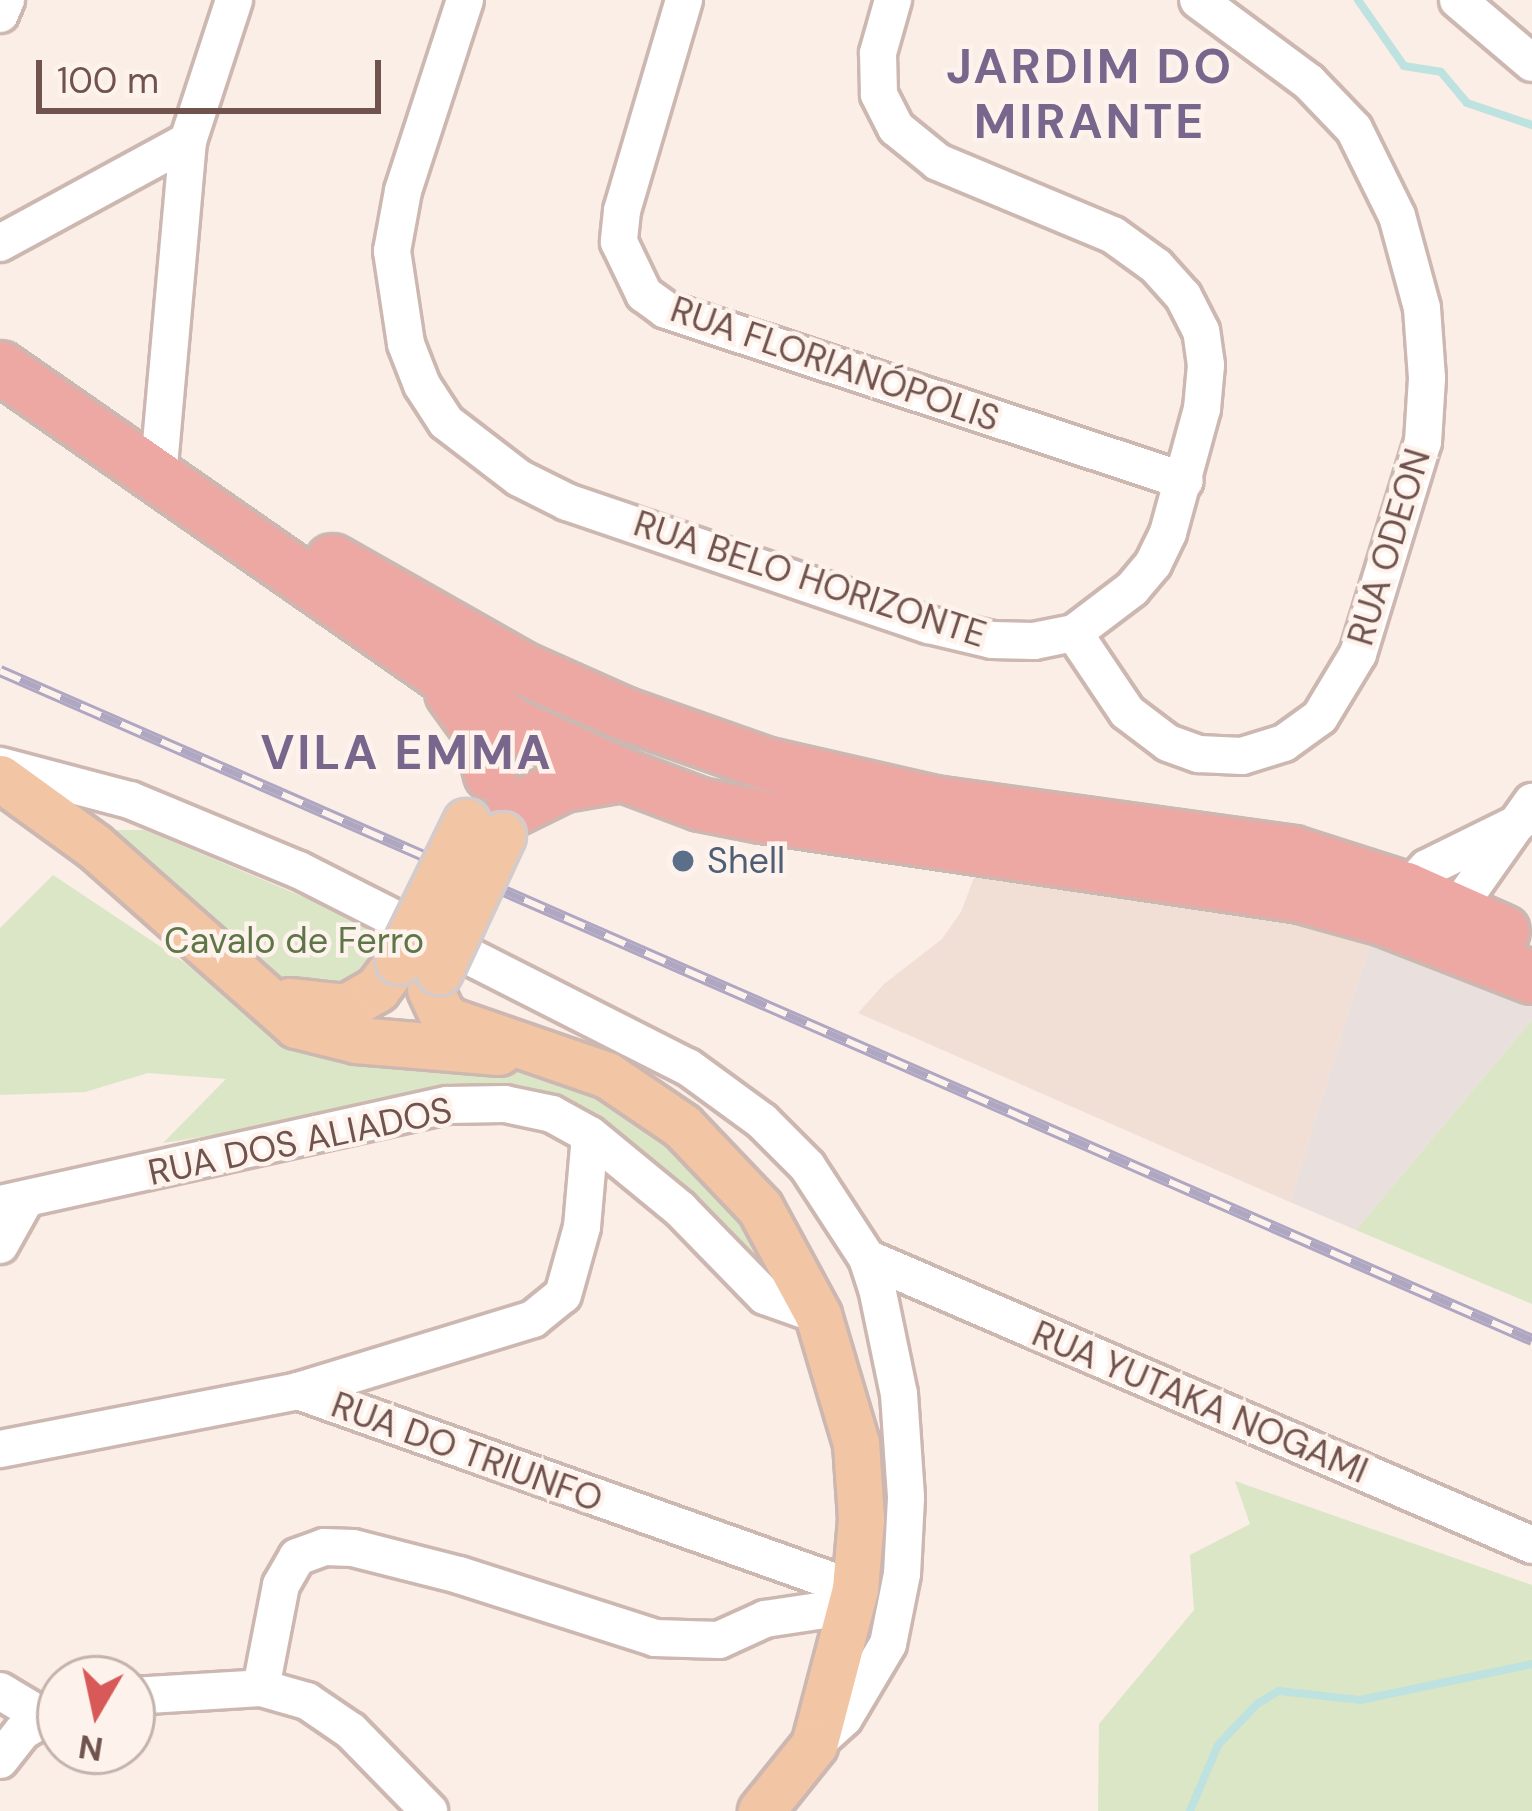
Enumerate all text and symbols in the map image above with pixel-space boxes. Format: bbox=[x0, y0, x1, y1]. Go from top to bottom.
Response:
scale bar bbox=[42, 36, 387, 110]
district label: JARDIM DO MIRANTE bbox=[946, 37, 1234, 150]
text: 100 m bbox=[57, 57, 159, 104]
street label: RUA FLORIANÓPOLIS bbox=[665, 287, 1005, 441]
street label: RUA ODEON bbox=[1339, 444, 1439, 650]
street label: RUA BELO HORIZONTE bbox=[628, 502, 992, 656]
district label: VILA EMMA bbox=[260, 724, 554, 782]
place label: Shell bbox=[707, 839, 785, 883]
marker: Shell bbox=[670, 848, 696, 874]
park label: Cavalo de Ferro bbox=[164, 919, 424, 963]
street label: RUA DOS ALIADOS bbox=[144, 1088, 456, 1194]
street label: RUA YUTAKA NOGAMI bbox=[1026, 1312, 1374, 1492]
street label: RUA DO TRIUNFO bbox=[326, 1383, 608, 1521]
north arrow bbox=[36, 1655, 156, 1775]
text: N bbox=[76, 1725, 106, 1771]

